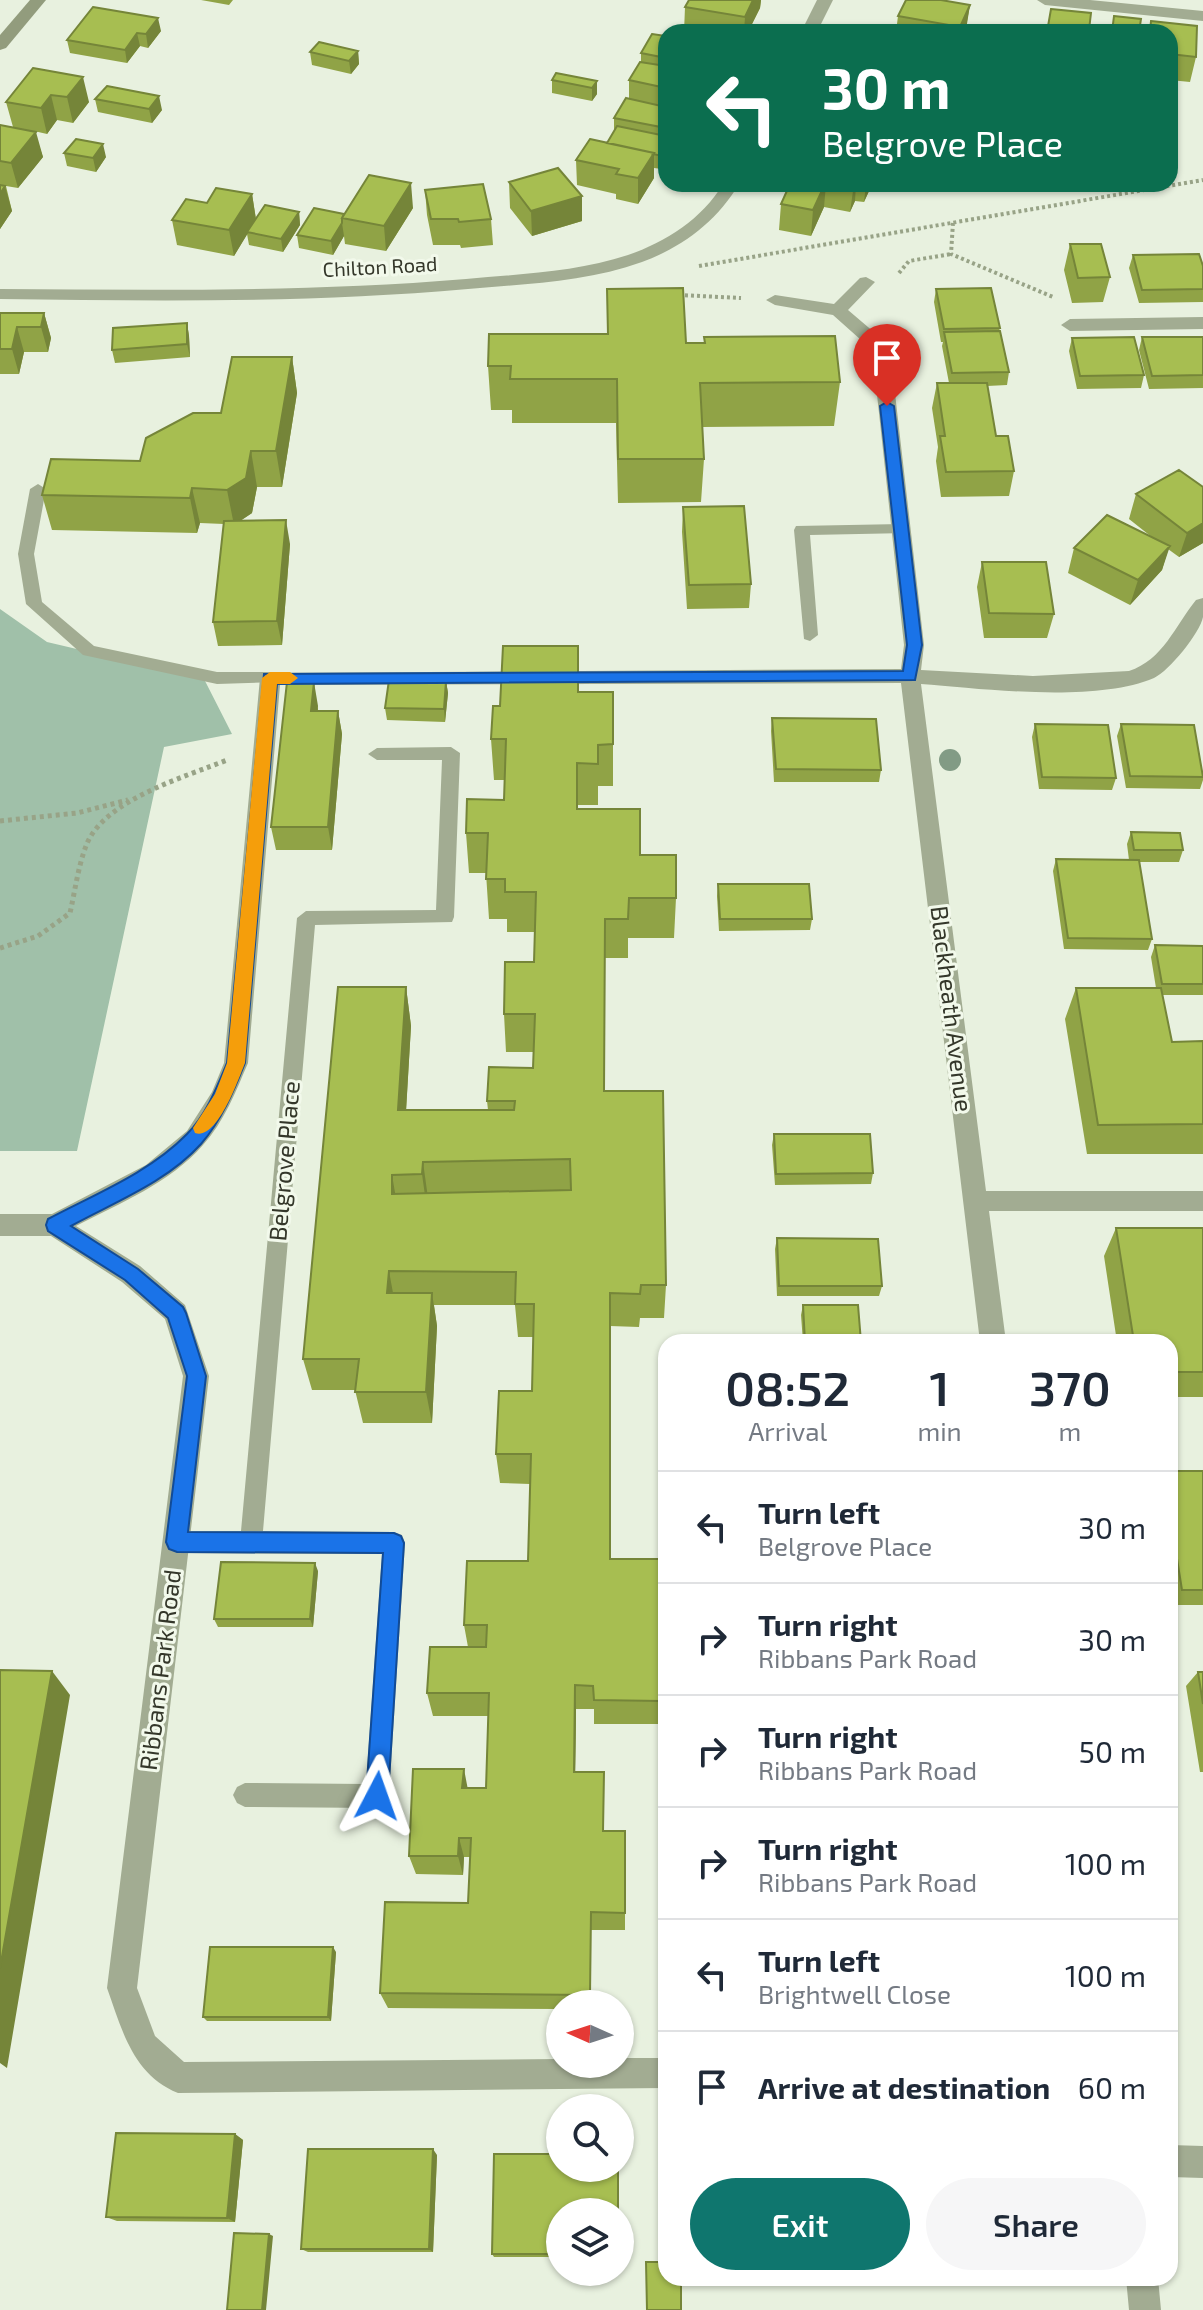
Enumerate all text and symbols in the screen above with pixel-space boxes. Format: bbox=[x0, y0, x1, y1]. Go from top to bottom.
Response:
text: 30 m bbox=[822, 53, 951, 120]
icon: left bbox=[690, 56, 794, 160]
text: Belgrove Place bbox=[822, 121, 1063, 164]
street label: Chilton Road bbox=[322, 251, 438, 281]
pin bbox=[853, 324, 921, 406]
icon: arrive bbox=[865, 336, 909, 380]
street label: Blackheath Avenue bbox=[925, 904, 980, 1114]
street label: Belgrove Place bbox=[262, 1080, 305, 1242]
text: 08:52 bbox=[725, 1358, 850, 1416]
text: 1 bbox=[930, 1358, 950, 1416]
text: 370 bbox=[1029, 1358, 1111, 1416]
text: Arrival bbox=[748, 1415, 827, 1446]
text: min bbox=[917, 1415, 962, 1446]
text: m bbox=[1058, 1415, 1081, 1446]
text: Turn left bbox=[758, 1494, 880, 1530]
icon: left bbox=[690, 1505, 734, 1549]
text: 30 m bbox=[1078, 1509, 1146, 1545]
text: Belgrove Place bbox=[758, 1530, 932, 1561]
street label: Ribbans Park Road bbox=[133, 1568, 186, 1772]
text: Turn right bbox=[758, 1606, 898, 1642]
icon: right bbox=[690, 1617, 734, 1661]
text: 30 m bbox=[1078, 1621, 1146, 1657]
text: Ribbans Park Road bbox=[758, 1642, 977, 1673]
text: Turn right bbox=[758, 1718, 898, 1754]
icon: right bbox=[690, 1729, 734, 1773]
text: 50 m bbox=[1079, 1733, 1146, 1769]
position arrow bbox=[335, 1754, 419, 1838]
text: Ribbans Park Road bbox=[758, 1754, 977, 1785]
text: Turn right bbox=[758, 1830, 898, 1866]
icon: right bbox=[690, 1841, 734, 1885]
text: 100 m bbox=[1065, 1845, 1146, 1881]
text: Ribbans Park Road bbox=[758, 1866, 977, 1897]
text: Turn left bbox=[758, 1942, 880, 1978]
icon: left bbox=[690, 1953, 734, 1997]
text: 100 m bbox=[1065, 1957, 1146, 1993]
text: Brightwell Close bbox=[758, 1978, 951, 2009]
north arrow bbox=[546, 1990, 634, 2078]
map controls bbox=[546, 1990, 634, 2286]
icon: arrive bbox=[690, 2065, 734, 2109]
text: Arrive at destination bbox=[758, 2069, 1050, 2105]
text: 60 m bbox=[1078, 2069, 1146, 2105]
button: search bbox=[546, 2094, 634, 2182]
button: Exit bbox=[690, 2178, 910, 2270]
button: Share bbox=[926, 2178, 1146, 2270]
button: layers bbox=[546, 2198, 634, 2286]

